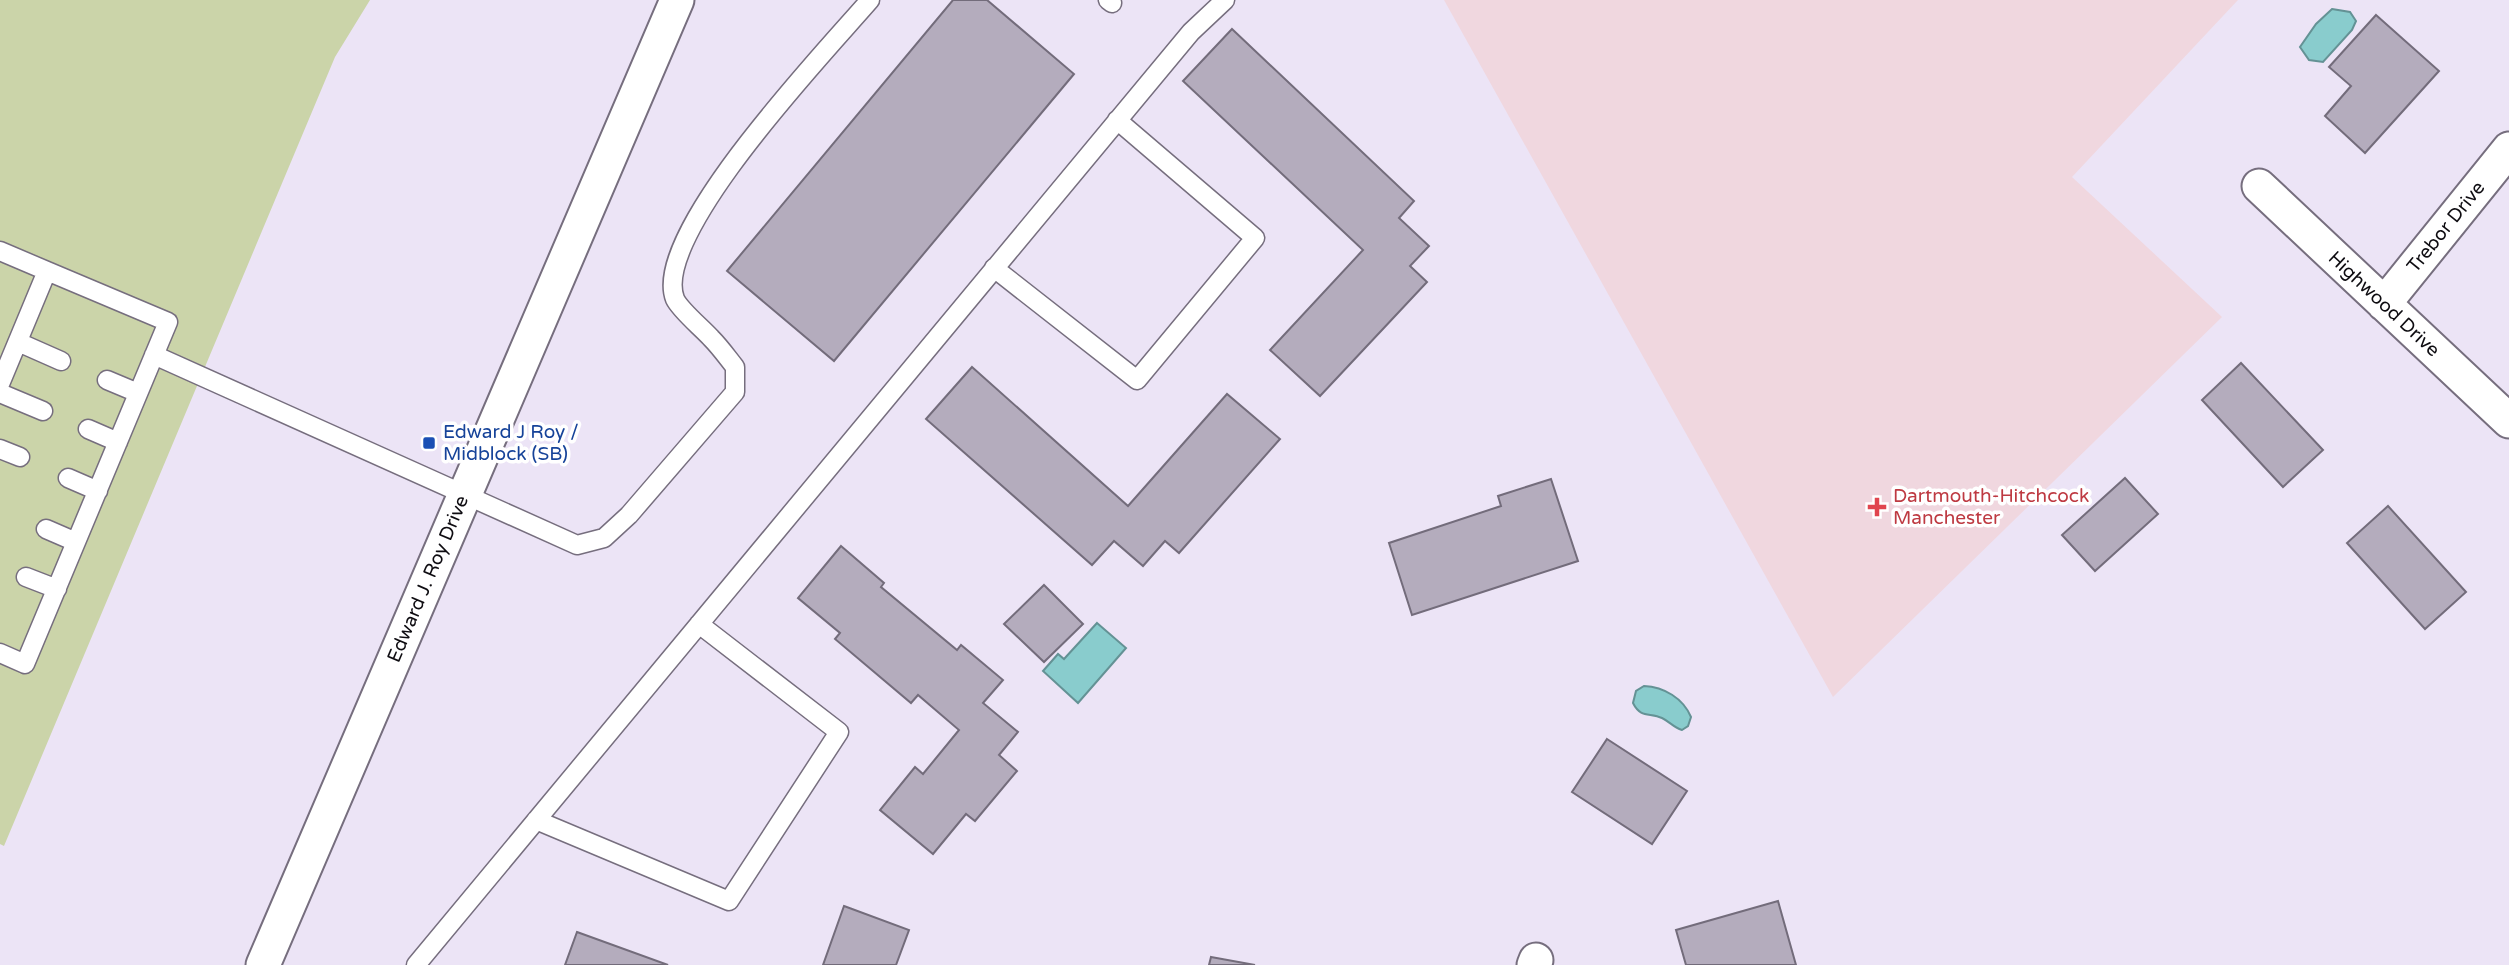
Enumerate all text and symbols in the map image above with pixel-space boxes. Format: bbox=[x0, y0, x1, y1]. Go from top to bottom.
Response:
street label: Trebor Drive bbox=[2403, 177, 2489, 277]
street label: Highwood Drive bbox=[2324, 247, 2444, 361]
place label: Edward J Roy / Midblock (SB) bbox=[443, 421, 579, 465]
marker: Edward J Roy / Midblock (SB) bbox=[421, 435, 437, 451]
place label: Dartmouth-Hitchcock Manchester bbox=[1893, 485, 2089, 529]
street label: Edward J. Roy Drive bbox=[383, 492, 473, 666]
marker: Dartmouth-Hitchcock Manchester bbox=[1867, 497, 1887, 517]

